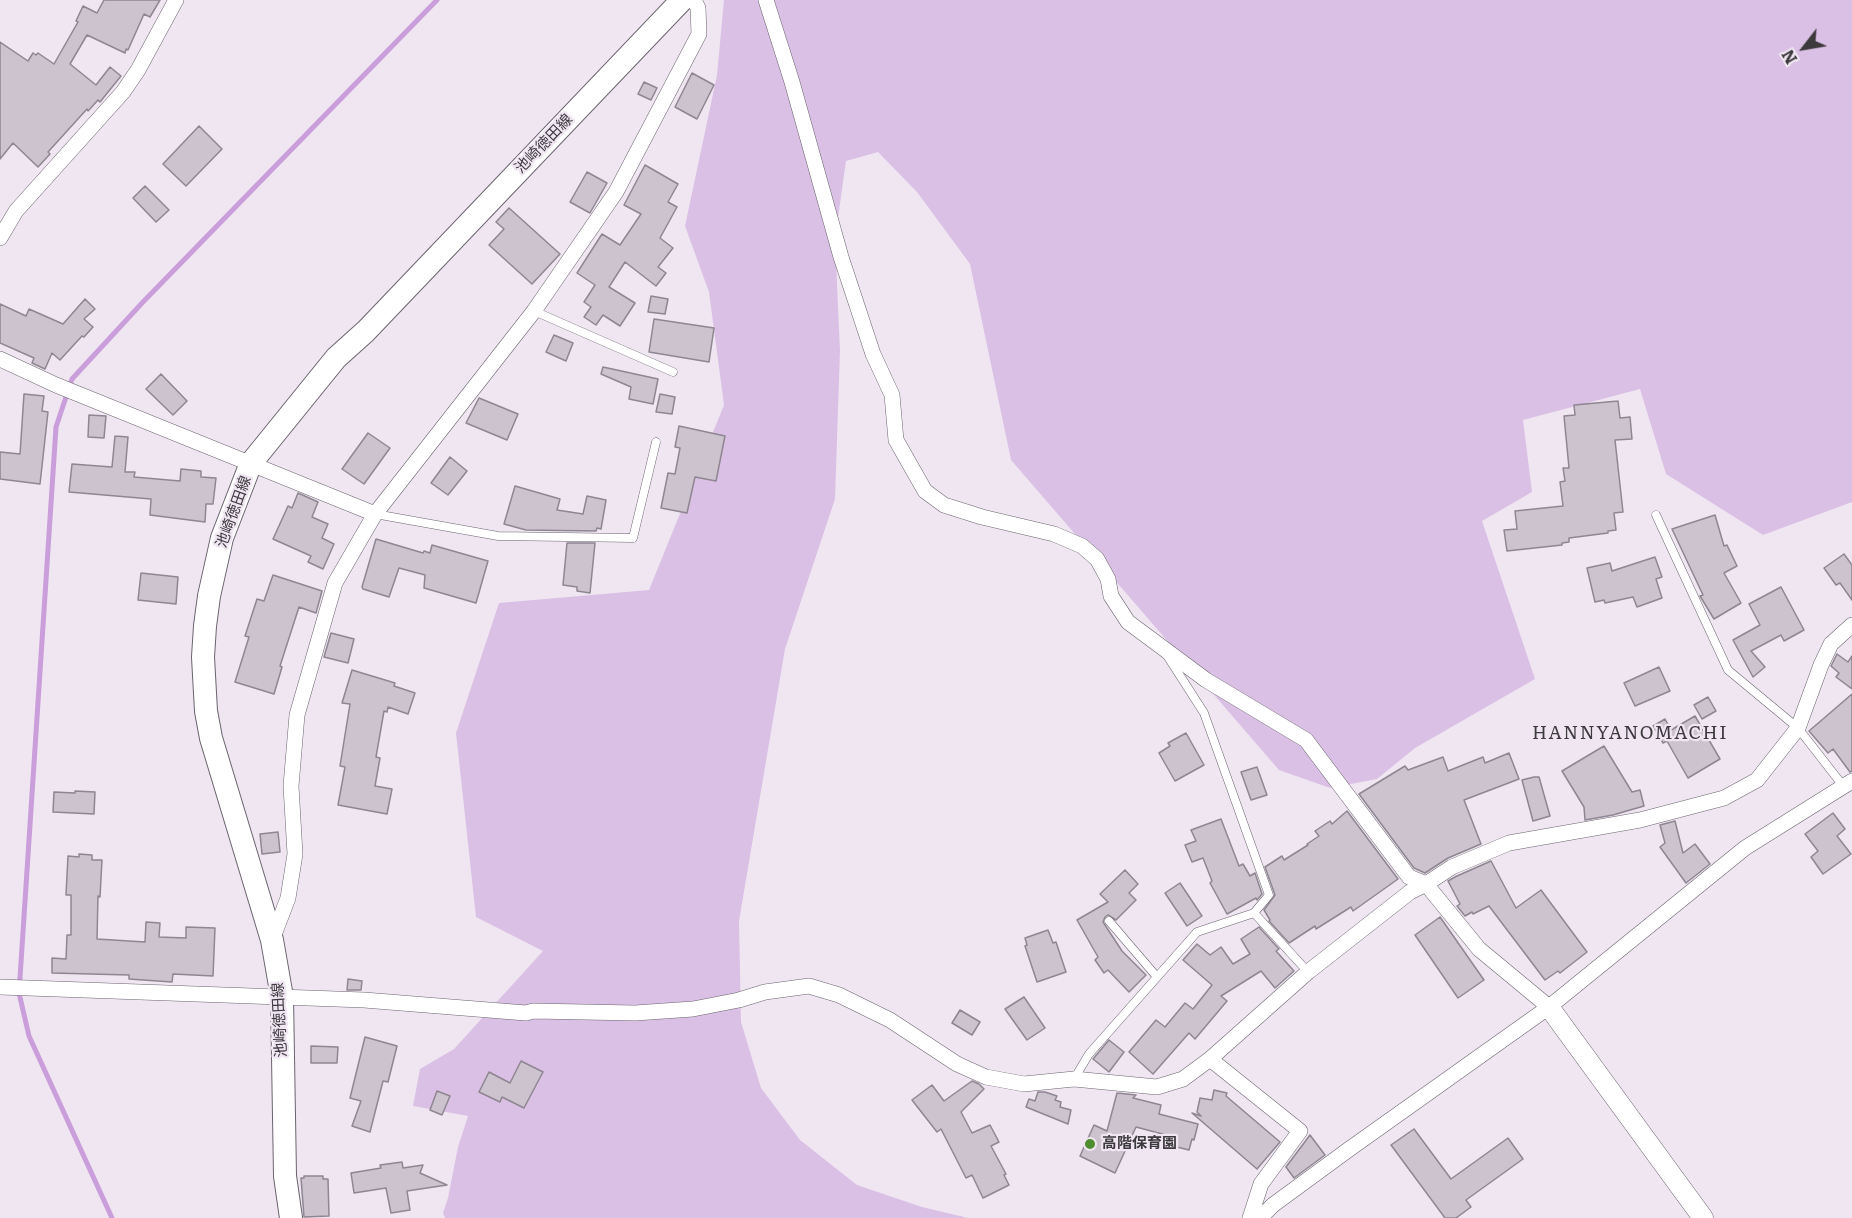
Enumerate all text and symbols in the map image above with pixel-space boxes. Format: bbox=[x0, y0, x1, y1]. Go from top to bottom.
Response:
north arrow bbox=[1774, 18, 1834, 78]
text: N bbox=[1775, 45, 1802, 69]
street label: 池崎徳田線 bbox=[511, 111, 577, 177]
street label: 池崎徳田線 bbox=[213, 474, 255, 550]
district label: HANNYANOMACHI bbox=[1532, 723, 1728, 745]
street label: 池崎徳田線 bbox=[269, 982, 291, 1058]
place label: 高階保育園 bbox=[1102, 1135, 1177, 1153]
marker: 高階保育園 bbox=[1083, 1137, 1097, 1151]

